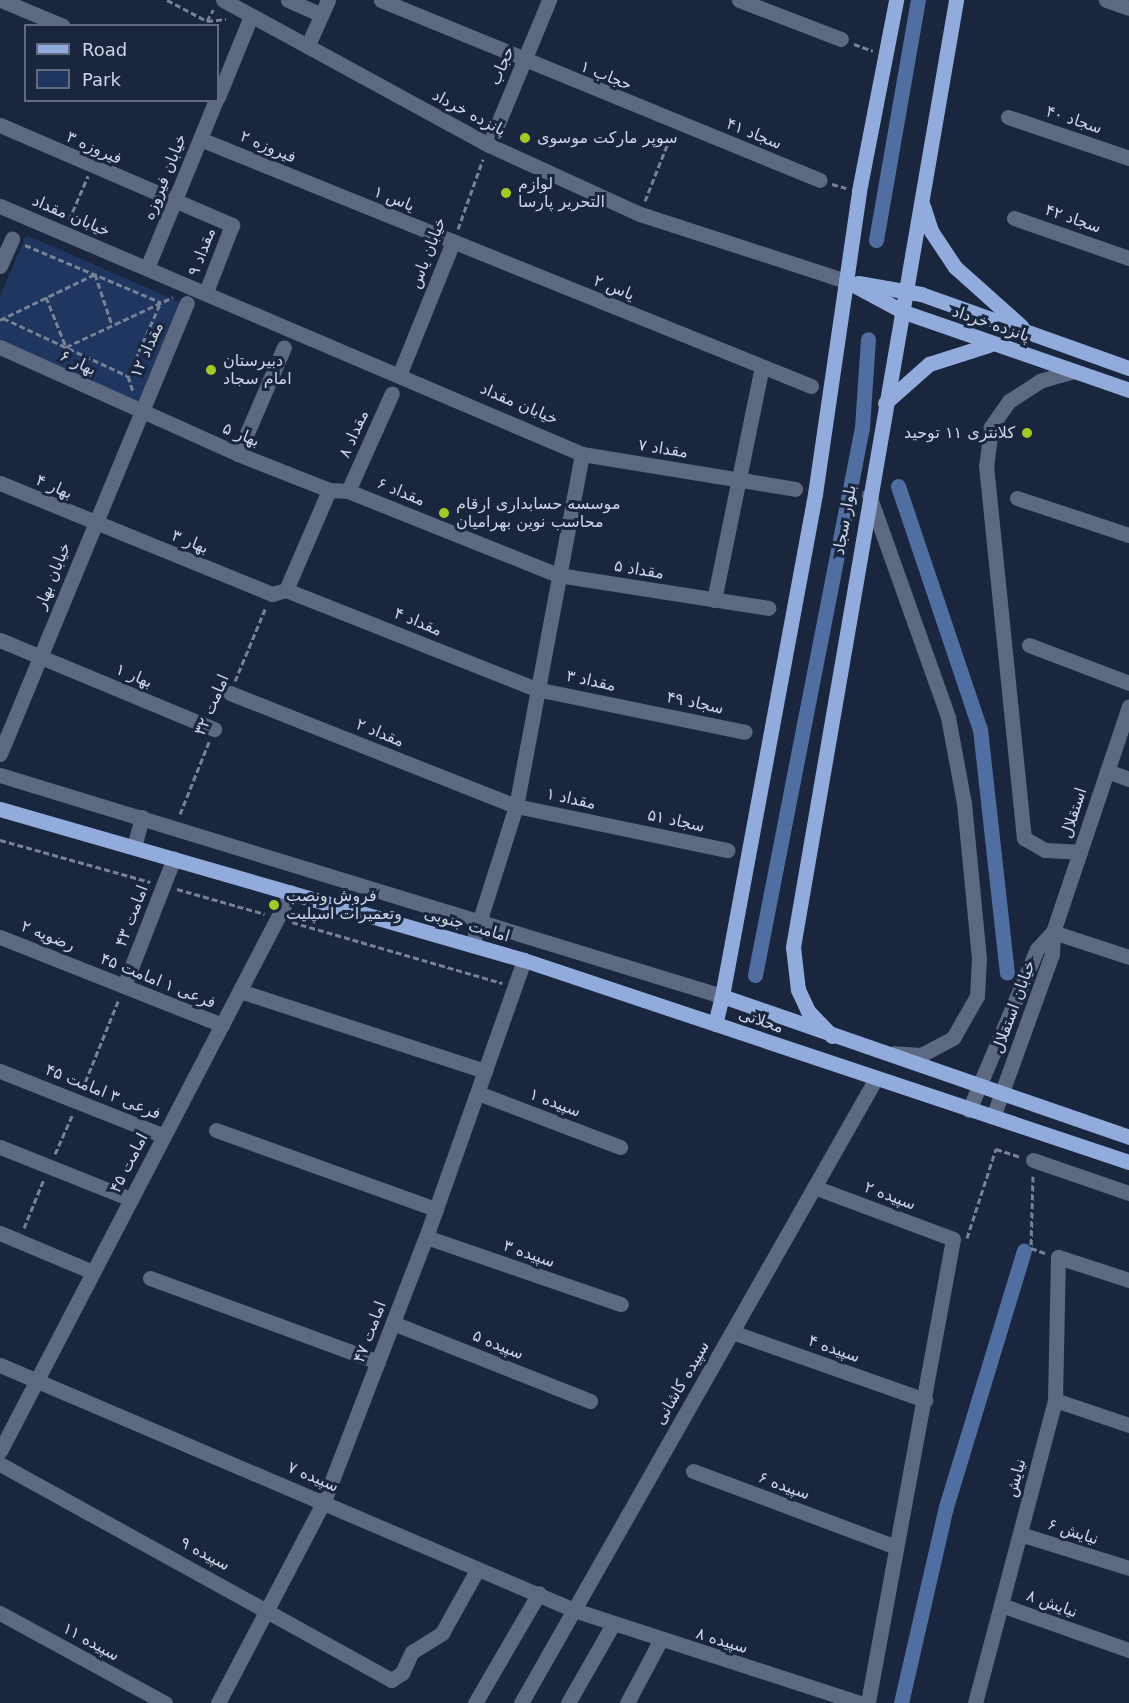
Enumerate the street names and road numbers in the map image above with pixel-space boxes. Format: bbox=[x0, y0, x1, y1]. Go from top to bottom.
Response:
street label: حجاب bbox=[485, 44, 519, 88]
street label: حجاب ۱ bbox=[577, 57, 635, 95]
street label: پانزده خرداد bbox=[429, 86, 509, 140]
street label: سجاد ۴۰ bbox=[1043, 102, 1105, 138]
street label: سجاد ۴۱ bbox=[724, 114, 784, 154]
street label: فیروزه ۳ bbox=[63, 127, 125, 169]
street label: فیروزه ۲ bbox=[237, 127, 299, 167]
street label: خیابان فیروزه bbox=[139, 131, 191, 223]
street label: یاس ۱ bbox=[371, 182, 417, 216]
street label: خیابان مقداد bbox=[29, 191, 113, 241]
street label: سجاد ۴۲ bbox=[1042, 200, 1104, 238]
street label: خیابان یاس bbox=[406, 215, 450, 291]
street label: مقداد ۹ bbox=[184, 225, 220, 279]
street label: یاس ۲ bbox=[591, 271, 637, 305]
street label: پانزده خرداد bbox=[950, 302, 1032, 346]
street label: مقداد ۱۲ bbox=[126, 319, 168, 381]
street label: بهار ۶ bbox=[57, 346, 99, 380]
street label: خیابان مقداد bbox=[477, 379, 561, 429]
street label: مقداد ۸ bbox=[335, 407, 373, 461]
street label: بهار ۵ bbox=[220, 419, 262, 451]
street label: مقداد ۷ bbox=[637, 436, 689, 462]
street label: بهار ۴ bbox=[33, 470, 75, 504]
street label: مقداد ۶ bbox=[374, 474, 428, 510]
street label: بلوار سجاد bbox=[829, 483, 861, 557]
street label: بهار ۳ bbox=[169, 526, 211, 558]
street label: خیابان بهار bbox=[31, 540, 75, 612]
street label: مقداد ۵ bbox=[613, 557, 665, 583]
street label: مقداد ۴ bbox=[391, 604, 445, 640]
street label: بهار ۱ bbox=[113, 660, 155, 692]
street label: مقداد ۳ bbox=[564, 666, 618, 696]
street label: امامت ۳۲ bbox=[191, 672, 233, 738]
street label: سجاد ۴۹ bbox=[665, 688, 725, 718]
street label: مقداد ۲ bbox=[353, 715, 407, 751]
street label: مقداد ۱ bbox=[544, 784, 598, 814]
street label: استقلال bbox=[1057, 785, 1091, 841]
street label: سجاد ۵۱ bbox=[646, 806, 706, 836]
street label: امامت ۴۳ bbox=[111, 882, 153, 950]
street label: امامت جنوبی bbox=[422, 904, 512, 946]
street label: رضویه ۲ bbox=[18, 917, 78, 955]
street label: فرعی ۱ امامت ۴۵ bbox=[98, 949, 218, 1013]
street label: خیابان استقلال bbox=[988, 958, 1040, 1056]
street label: محلاتی bbox=[736, 1004, 786, 1038]
street label: فرعی ۳ امامت ۴۵ bbox=[43, 1060, 163, 1124]
street label: سپیده ۱ bbox=[527, 1084, 583, 1122]
street label: امامت ۴۵ bbox=[106, 1130, 152, 1196]
street label: سپیده ۲ bbox=[862, 1177, 918, 1215]
street label: سپیده ۳ bbox=[501, 1236, 557, 1272]
street label: امامت ۴۷ bbox=[349, 1298, 391, 1366]
street label: سپیده ۵ bbox=[470, 1326, 526, 1364]
street label: سپیده ۴ bbox=[806, 1331, 862, 1367]
street label: سپیده کاشانی bbox=[650, 1338, 714, 1428]
street label: نیایش bbox=[1002, 1457, 1030, 1499]
street label: سپیده ۷ bbox=[285, 1458, 341, 1496]
street label: سپیده ۶ bbox=[756, 1468, 812, 1504]
street label: نیایش ۶ bbox=[1045, 1515, 1101, 1549]
street label: سپیده ۹ bbox=[177, 1533, 233, 1575]
street label: نیایش ۸ bbox=[1024, 1586, 1080, 1622]
street label: سپیده ۱۱ bbox=[59, 1619, 123, 1665]
street label: سپیده ۸ bbox=[694, 1624, 750, 1658]

